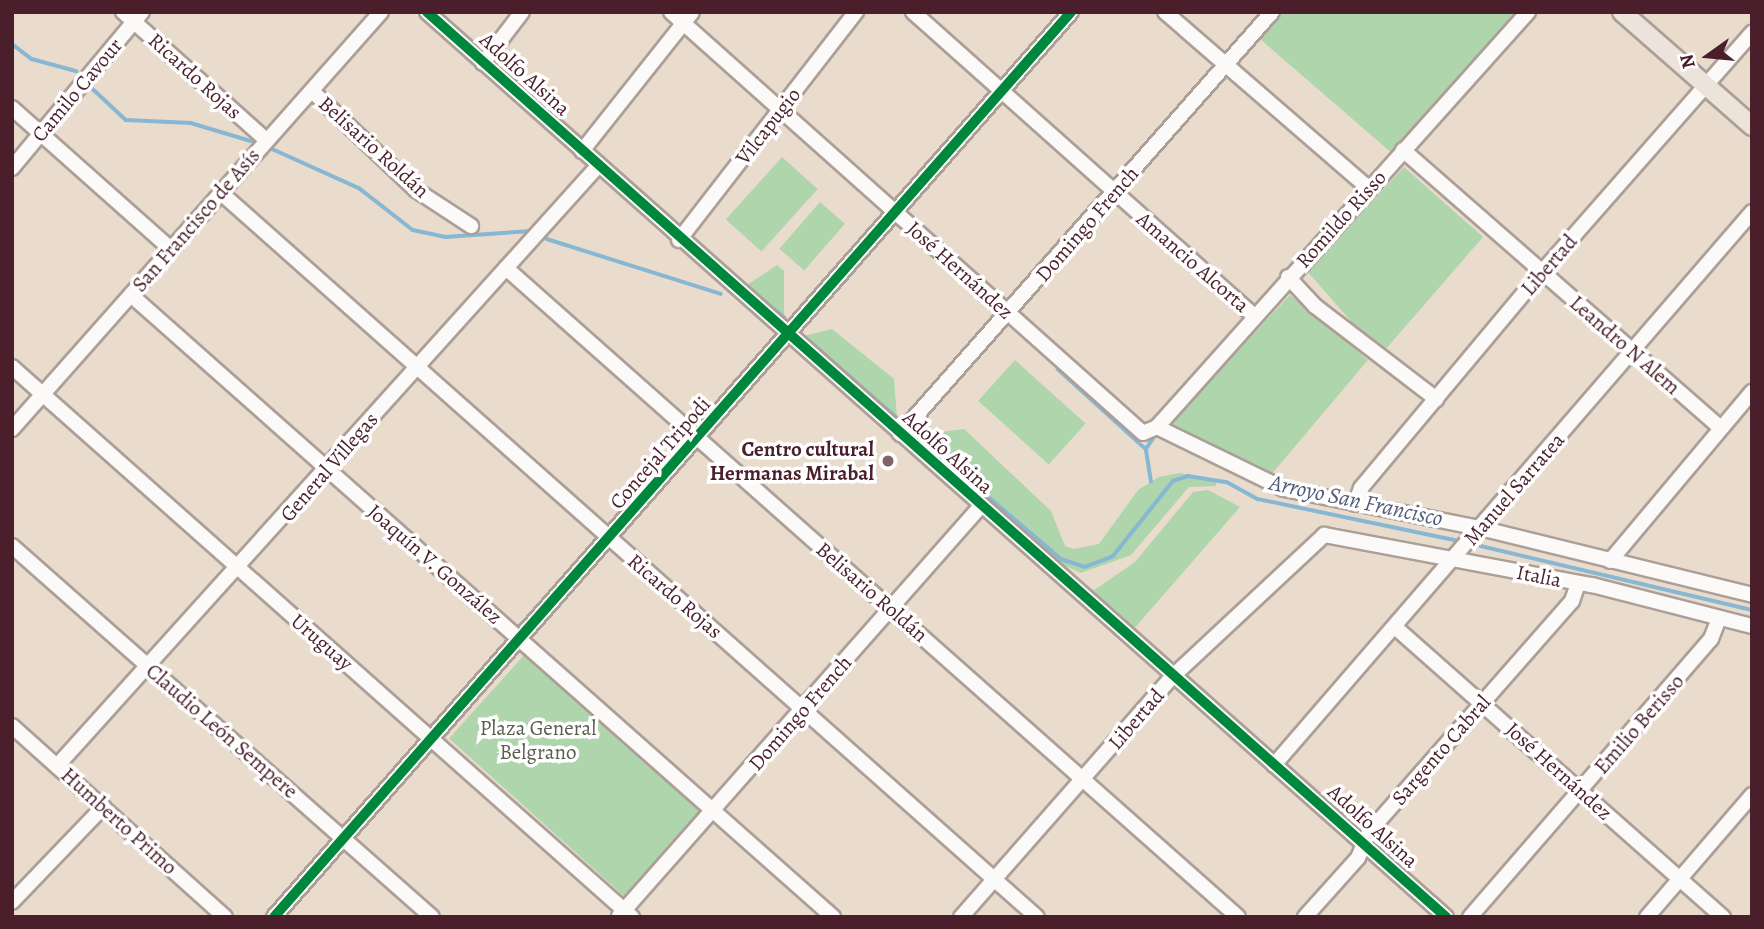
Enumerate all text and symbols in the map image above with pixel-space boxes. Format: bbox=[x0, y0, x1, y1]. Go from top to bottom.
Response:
north arrow bbox=[1673, 21, 1743, 91]
street label: Adolfo Alsina bbox=[475, 27, 575, 121]
street label: Ricardo Rojas bbox=[143, 28, 247, 124]
street label: Camilo Cavour bbox=[26, 33, 128, 147]
text: N bbox=[1673, 51, 1702, 71]
street label: Vilcapugio bbox=[730, 82, 806, 170]
street label: Belisario Roldán bbox=[314, 91, 434, 203]
street label: San Francisco de Asís bbox=[127, 143, 265, 297]
street label: Domingo French bbox=[1030, 161, 1144, 287]
street label: Romildo Risso bbox=[1290, 165, 1392, 273]
street label: Amancio Alcorta bbox=[1132, 206, 1254, 318]
street label: José Hernández bbox=[902, 216, 1018, 324]
street label: Libertad bbox=[1516, 229, 1582, 301]
street label: Leandro N Alem bbox=[1565, 290, 1685, 400]
street label: Concejal Tripodi bbox=[604, 392, 716, 514]
street label: Adolfo Alsina bbox=[898, 405, 998, 499]
street label: General Villegas bbox=[275, 407, 383, 527]
street label: Manuel Sarratea bbox=[1458, 427, 1570, 551]
place label: Centro cultural Hermanas Mirabal bbox=[710, 436, 874, 486]
marker: Centro cultural Hermanas Mirabal bbox=[880, 453, 896, 469]
water label: Arroyo San Francisco bbox=[1267, 469, 1445, 533]
street label: Joaquín V. González bbox=[362, 499, 508, 629]
street label: Belisario Roldán bbox=[811, 537, 933, 647]
street label: Ricardo Rojas bbox=[623, 548, 727, 644]
street label: Italia bbox=[1514, 559, 1564, 593]
street label: Uruguay bbox=[286, 608, 358, 676]
street label: Domingo French bbox=[743, 650, 857, 776]
street label: Claudio León Sempere bbox=[141, 658, 303, 804]
street label: Emilio Berisso bbox=[1589, 669, 1689, 779]
street label: Libertad bbox=[1103, 683, 1169, 755]
street label: Sargento Cabral bbox=[1386, 690, 1496, 810]
park label: Plaza General Belgrano bbox=[480, 715, 596, 765]
street label: José Hernández bbox=[1501, 717, 1617, 825]
street label: Humberto Primo bbox=[56, 762, 182, 880]
street label: Adolfo Alsina bbox=[1323, 779, 1423, 873]

